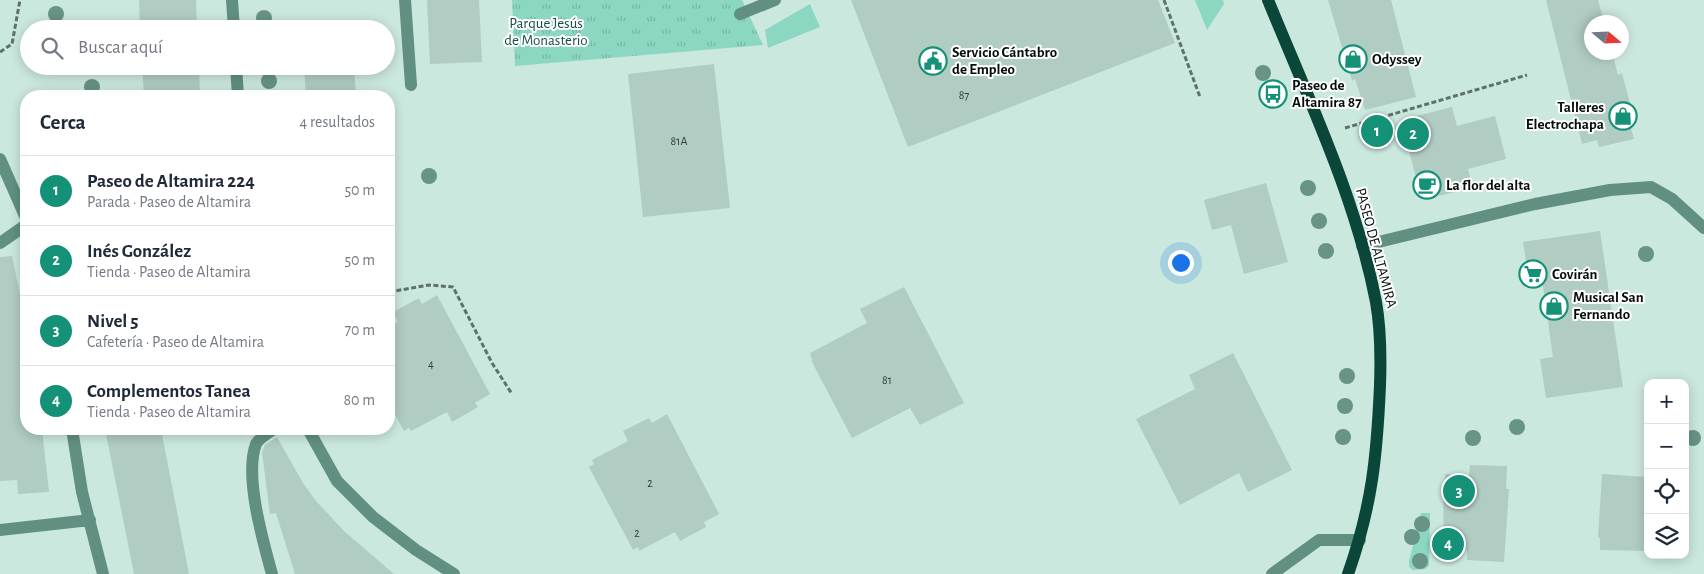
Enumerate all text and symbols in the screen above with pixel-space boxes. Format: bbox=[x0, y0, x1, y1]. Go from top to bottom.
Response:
north arrow bbox=[1584, 15, 1629, 60]
park label: Parque Jesús de Monasterio bbox=[504, 16, 588, 48]
search box bbox=[20, 20, 395, 75]
icon: search bbox=[38, 34, 66, 62]
text: Buscar aquí bbox=[78, 38, 163, 57]
shop icon: Odyssey bbox=[1338, 44, 1368, 74]
place label: Servicio Cántabro de Empleo bbox=[952, 45, 1057, 77]
public building icon: Servicio Cántabro de Empleo bbox=[918, 46, 948, 76]
place label: Odyssey bbox=[1372, 52, 1422, 67]
place label: Paseo de Altamira 87 bbox=[1292, 78, 1362, 110]
bus stop icon: Paseo de Altamira 87 bbox=[1258, 79, 1288, 109]
house number: 87 bbox=[959, 89, 969, 101]
place label: Talleres Electrochapa bbox=[1526, 100, 1604, 132]
shop icon: Talleres Electrochapa bbox=[1608, 101, 1638, 131]
text: Cerca bbox=[40, 112, 86, 133]
pin: 1 bbox=[1361, 112, 1393, 150]
text: 4 resultados bbox=[300, 114, 375, 130]
pin: 2 bbox=[1397, 115, 1429, 153]
house number: 81A bbox=[671, 135, 687, 147]
cafe icon: La flor del alta bbox=[1412, 170, 1442, 200]
text: Paseo de Altamira 224 bbox=[87, 172, 255, 191]
place label: La flor del alta bbox=[1446, 178, 1531, 193]
text: 1 bbox=[53, 182, 59, 198]
text: 50 m bbox=[344, 182, 375, 198]
street label: PASEO DE ALTAMIRA bbox=[1353, 186, 1399, 310]
text: Parada · Paseo de Altamira bbox=[87, 194, 251, 210]
text: Inés González bbox=[87, 242, 191, 261]
your location bbox=[1168, 250, 1194, 276]
text: 2 bbox=[52, 252, 60, 268]
text: 50 m bbox=[344, 252, 375, 268]
supermarket icon: Covirán bbox=[1518, 259, 1548, 289]
text: Tienda · Paseo de Altamira bbox=[87, 264, 251, 280]
place label: Covirán bbox=[1552, 267, 1598, 282]
place label: Musical San Fernando bbox=[1573, 290, 1644, 322]
shop icon: Musical San Fernando bbox=[1539, 291, 1569, 321]
text: Nivel 5 bbox=[87, 312, 138, 331]
text: 3 bbox=[53, 322, 59, 338]
text: 70 m bbox=[344, 322, 375, 338]
text: Cafetería · Paseo de Altamira bbox=[87, 334, 264, 350]
house number: 4 bbox=[428, 358, 434, 370]
house number: 81 bbox=[882, 374, 892, 386]
map controls bbox=[1644, 379, 1689, 559]
button: + bbox=[1644, 379, 1689, 424]
text: Complementos Tanea bbox=[87, 382, 251, 401]
text: 4 bbox=[52, 392, 60, 408]
text: 80 m bbox=[344, 392, 375, 408]
text: Tienda · Paseo de Altamira bbox=[87, 404, 251, 420]
button: − bbox=[1644, 424, 1689, 469]
button: locate bbox=[1644, 469, 1689, 514]
pin: 3 bbox=[1443, 472, 1475, 510]
house number: 2 bbox=[647, 477, 653, 489]
button: layers bbox=[1644, 514, 1689, 559]
pin: 4 bbox=[1432, 525, 1464, 563]
house number: 2 bbox=[634, 527, 640, 539]

